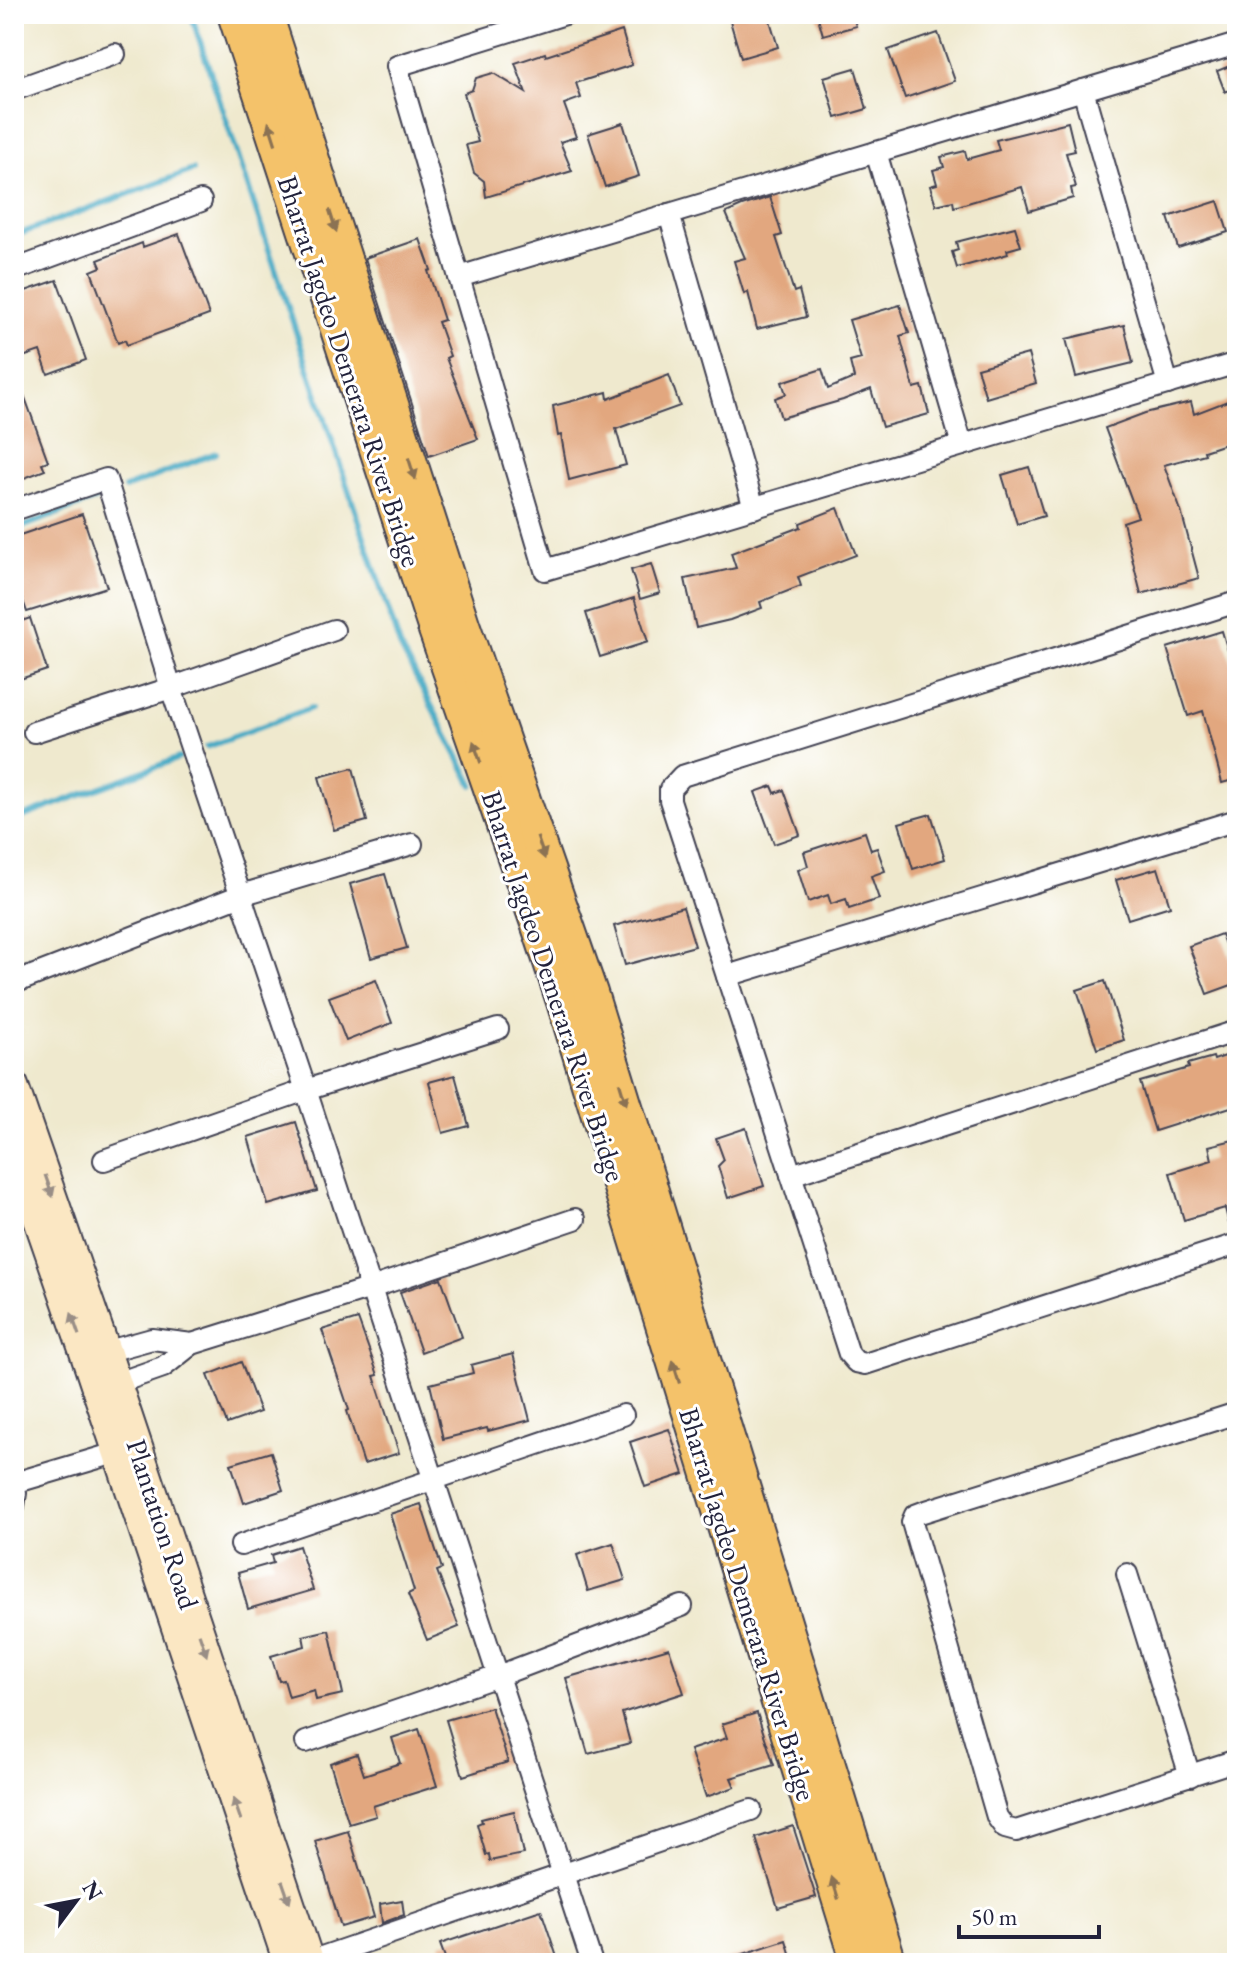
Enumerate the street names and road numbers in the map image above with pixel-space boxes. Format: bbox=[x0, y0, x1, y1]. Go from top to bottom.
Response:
street label: Bharrat Jagdeo Demerara River Bridge bbox=[270, 171, 430, 571]
street label: Bharrat Jagdeo Demerara River Bridge bbox=[474, 786, 634, 1186]
street label: Bharrat Jagdeo Demerara River Bridge bbox=[671, 1403, 825, 1805]
street label: Plantation Road bbox=[119, 1434, 208, 1614]

